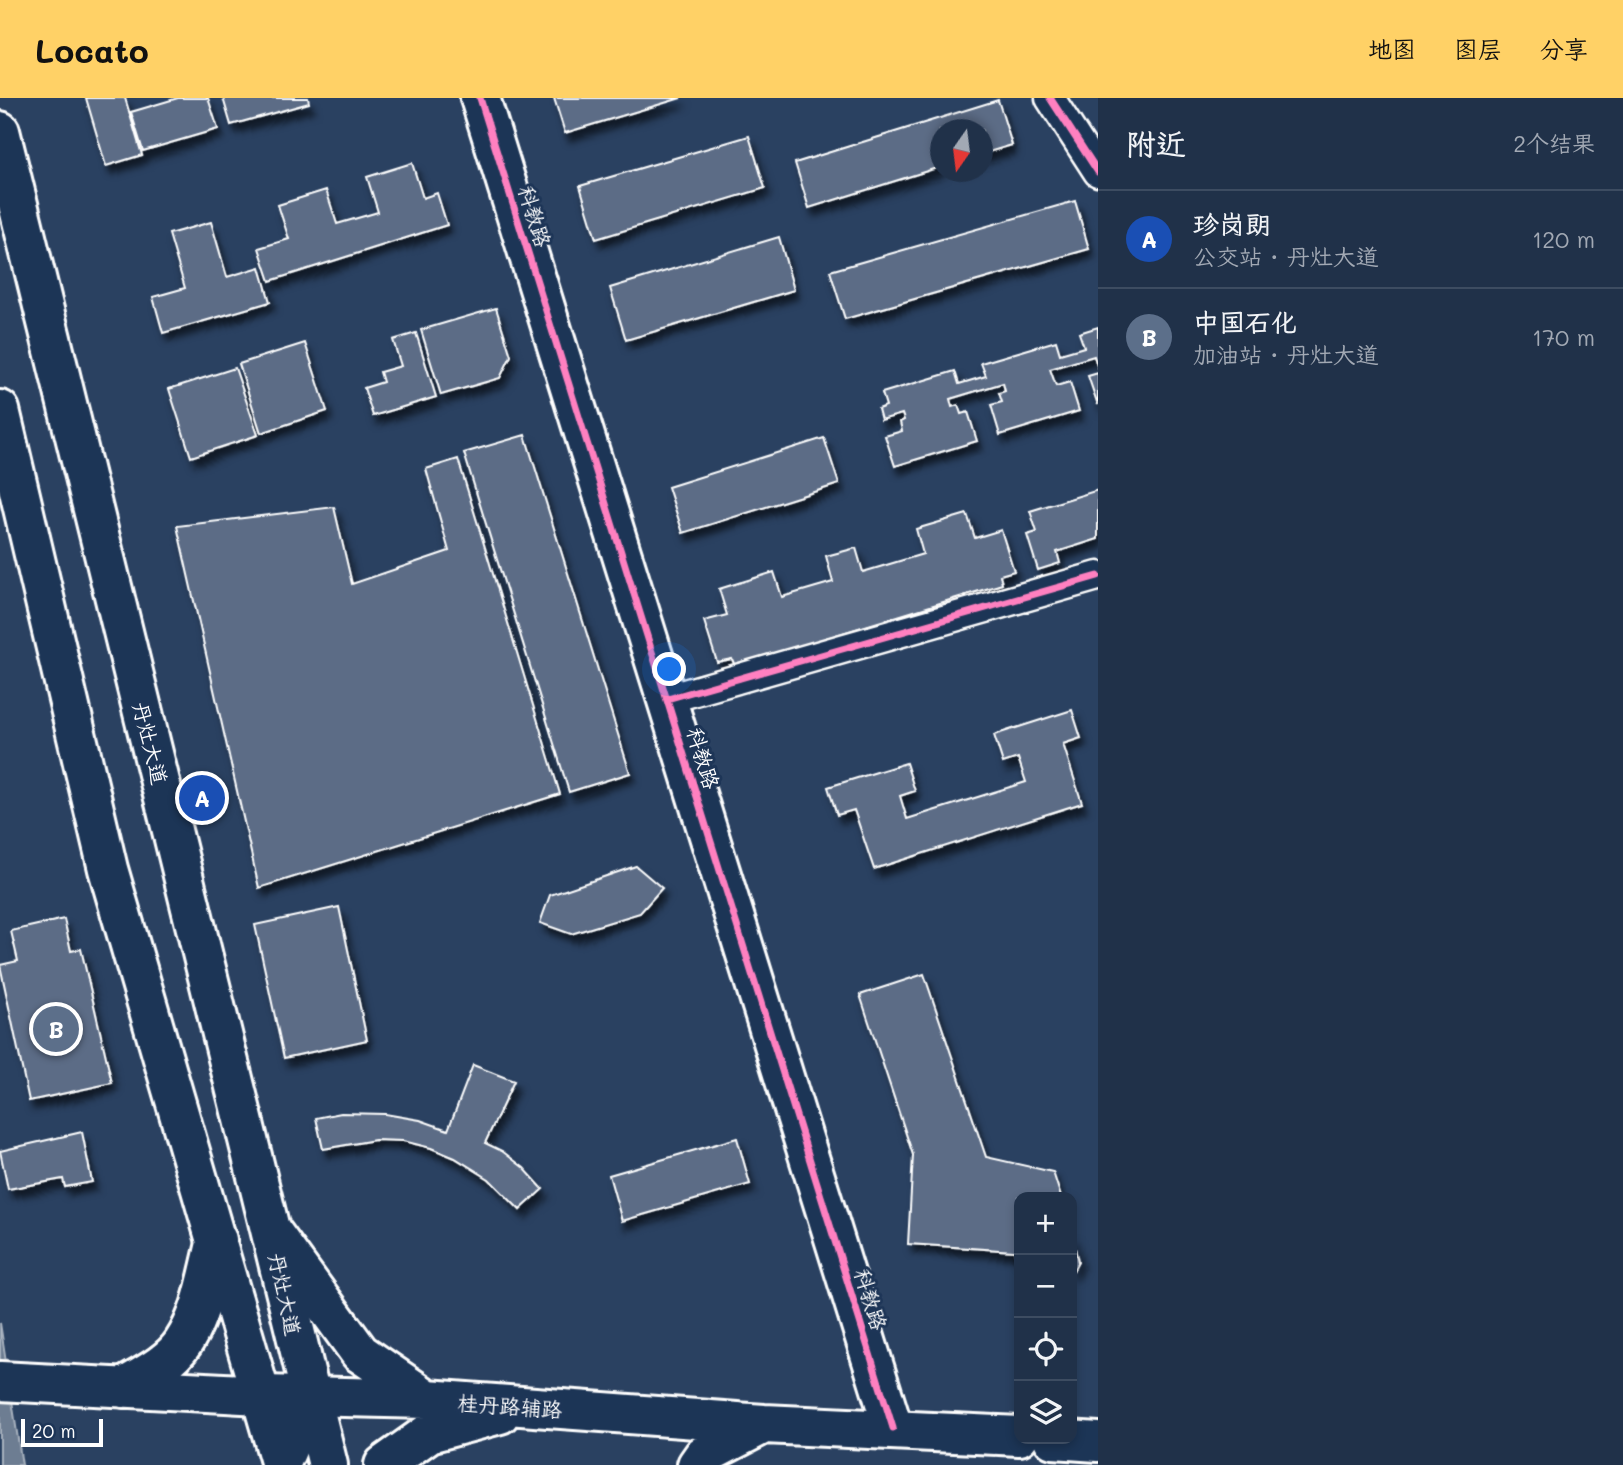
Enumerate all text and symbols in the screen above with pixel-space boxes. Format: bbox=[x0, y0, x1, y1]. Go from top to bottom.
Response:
text: Locato bbox=[35, 28, 149, 71]
text: 地图 bbox=[1368, 33, 1416, 64]
text: 图层 bbox=[1454, 33, 1502, 64]
text: 分享 bbox=[1540, 33, 1588, 64]
north arrow bbox=[930, 119, 993, 182]
text: 附近 bbox=[1126, 123, 1186, 163]
text: 2个结果 bbox=[1513, 128, 1595, 158]
street label: 科教路 bbox=[514, 182, 558, 250]
text: 珍岗朗 bbox=[1193, 207, 1271, 241]
text: A bbox=[1141, 224, 1157, 254]
text: 120 m bbox=[1532, 224, 1595, 254]
text: 公交站 · 丹灶大道 bbox=[1193, 241, 1379, 271]
text: 中国石化 bbox=[1193, 305, 1297, 339]
text: B bbox=[1141, 322, 1157, 352]
text: 170 m bbox=[1532, 322, 1595, 352]
text: 加油站 · 丹灶大道 bbox=[1193, 339, 1379, 369]
your location bbox=[652, 652, 686, 686]
street label: 丹灶大道 bbox=[128, 699, 174, 787]
street label: 科教路 bbox=[682, 724, 726, 792]
pin: A bbox=[179, 772, 225, 824]
pin: B bbox=[33, 1003, 79, 1055]
map controls bbox=[1014, 1192, 1077, 1444]
button: + bbox=[1014, 1192, 1077, 1255]
street label: 丹灶大道 bbox=[264, 1250, 308, 1338]
button: − bbox=[1014, 1255, 1077, 1318]
street label: 科教路 bbox=[850, 1265, 894, 1333]
button: locate bbox=[1014, 1318, 1077, 1381]
button: layers bbox=[1014, 1381, 1077, 1444]
street label: 桂丹路辅路 bbox=[457, 1388, 563, 1422]
scale bar bbox=[21, 1416, 103, 1448]
text: 20 m bbox=[32, 1418, 76, 1443]

